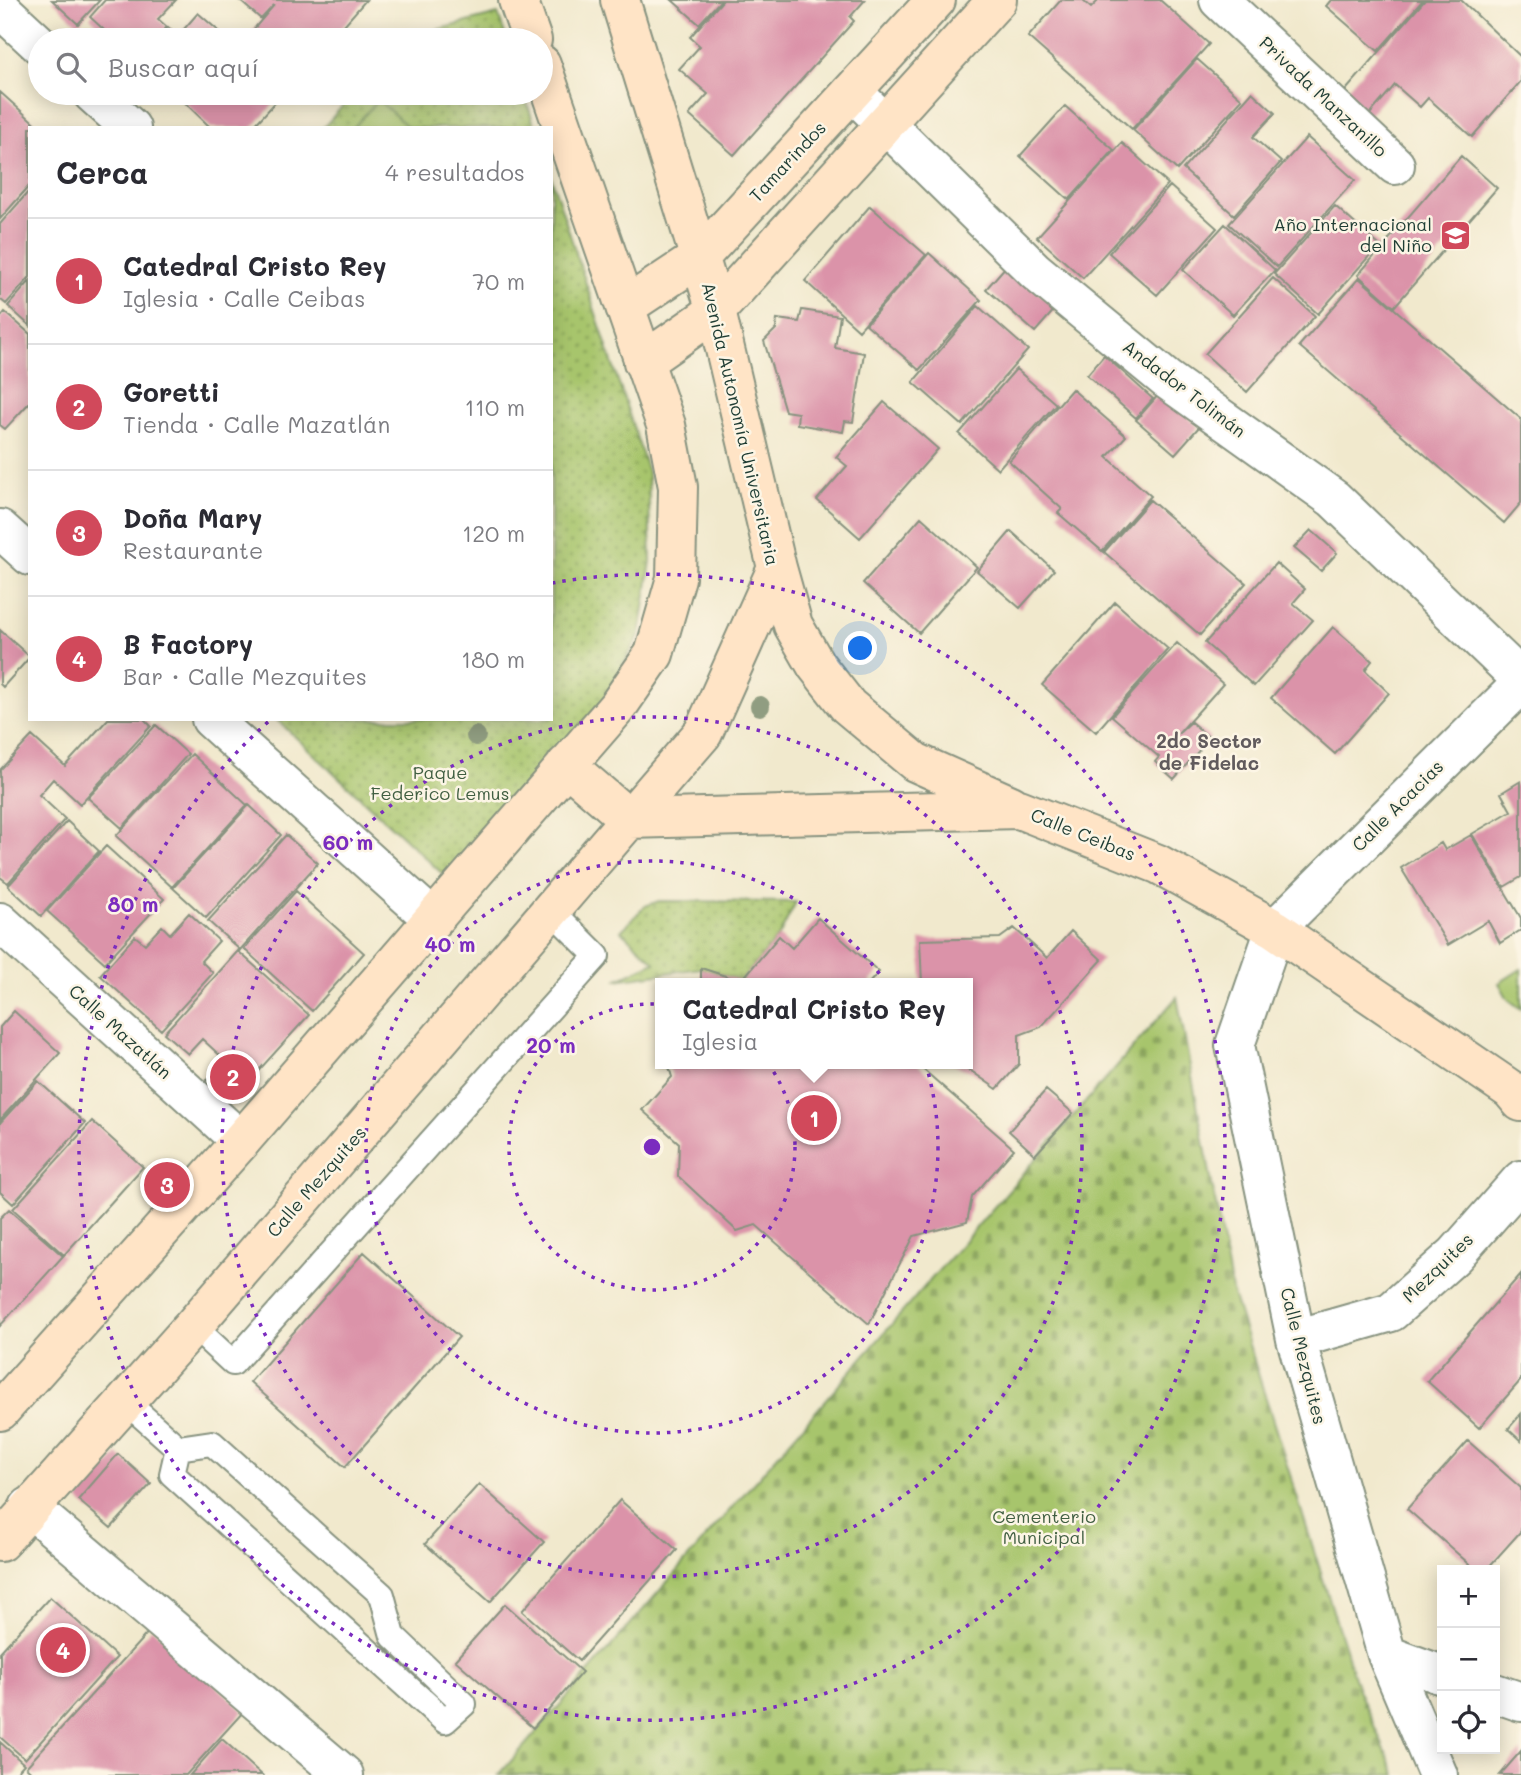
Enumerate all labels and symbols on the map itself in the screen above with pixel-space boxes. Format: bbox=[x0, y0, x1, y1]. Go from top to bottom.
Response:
street label: Privada Manzanillo bbox=[1255, 31, 1393, 162]
street label: Tamarindos bbox=[744, 116, 831, 207]
place label: Año Internacional del Niño bbox=[1274, 212, 1432, 257]
school or university icon: Año Internacional del Niño bbox=[1438, 218, 1472, 252]
street label: Avenida Autonomía Universitaria bbox=[697, 280, 785, 568]
street label: Andador Tolimán bbox=[1118, 334, 1251, 442]
your location bbox=[843, 631, 877, 665]
district label: 2do Sector de Fidelac bbox=[1156, 728, 1262, 775]
street label: Calle Acacias bbox=[1346, 754, 1448, 856]
park label: Paque Federico Lemus bbox=[371, 760, 509, 805]
street label: Calle Ceibas bbox=[1027, 802, 1139, 866]
text: 60 m bbox=[323, 828, 373, 855]
text: 80 m bbox=[108, 890, 158, 917]
text: 40 m bbox=[424, 930, 476, 957]
street label: Calle Mazatlán bbox=[64, 979, 177, 1084]
text: 20 m bbox=[526, 1031, 576, 1058]
pin: 2 bbox=[210, 1051, 256, 1103]
pin: 1 bbox=[791, 1092, 837, 1144]
street label: Calle Mezquites bbox=[261, 1121, 371, 1242]
centre of rings bbox=[640, 1135, 664, 1159]
pin: 3 bbox=[144, 1159, 190, 1211]
street label: Mezquites bbox=[1397, 1227, 1478, 1307]
street label: Calle Mezquites bbox=[1275, 1285, 1333, 1427]
park label: Cementerio Municipal bbox=[992, 1504, 1096, 1549]
pin: 4 bbox=[40, 1624, 86, 1676]

